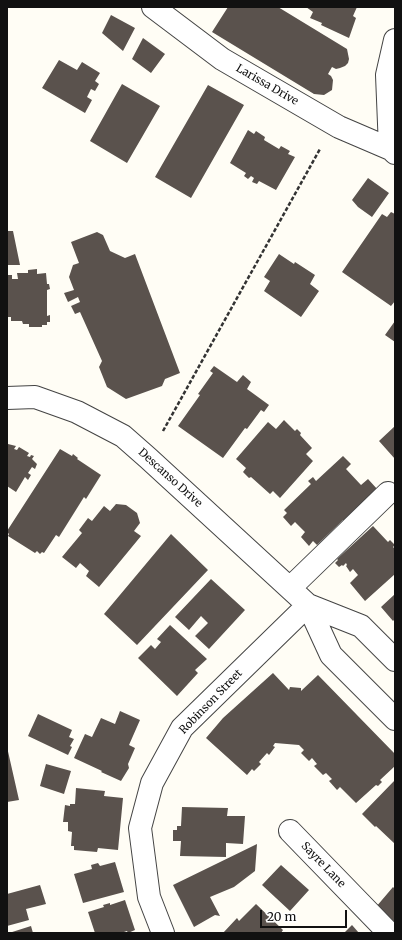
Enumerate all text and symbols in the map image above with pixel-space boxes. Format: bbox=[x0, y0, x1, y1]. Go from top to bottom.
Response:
street label: Larissa Drive bbox=[234, 62, 300, 108]
street label: Descanso Drive bbox=[135, 446, 205, 510]
street label: Robinson Street bbox=[177, 667, 245, 737]
street label: Sayre Lane bbox=[298, 840, 348, 890]
scale bar bbox=[262, 902, 349, 928]
text: 20 m bbox=[267, 909, 296, 924]

